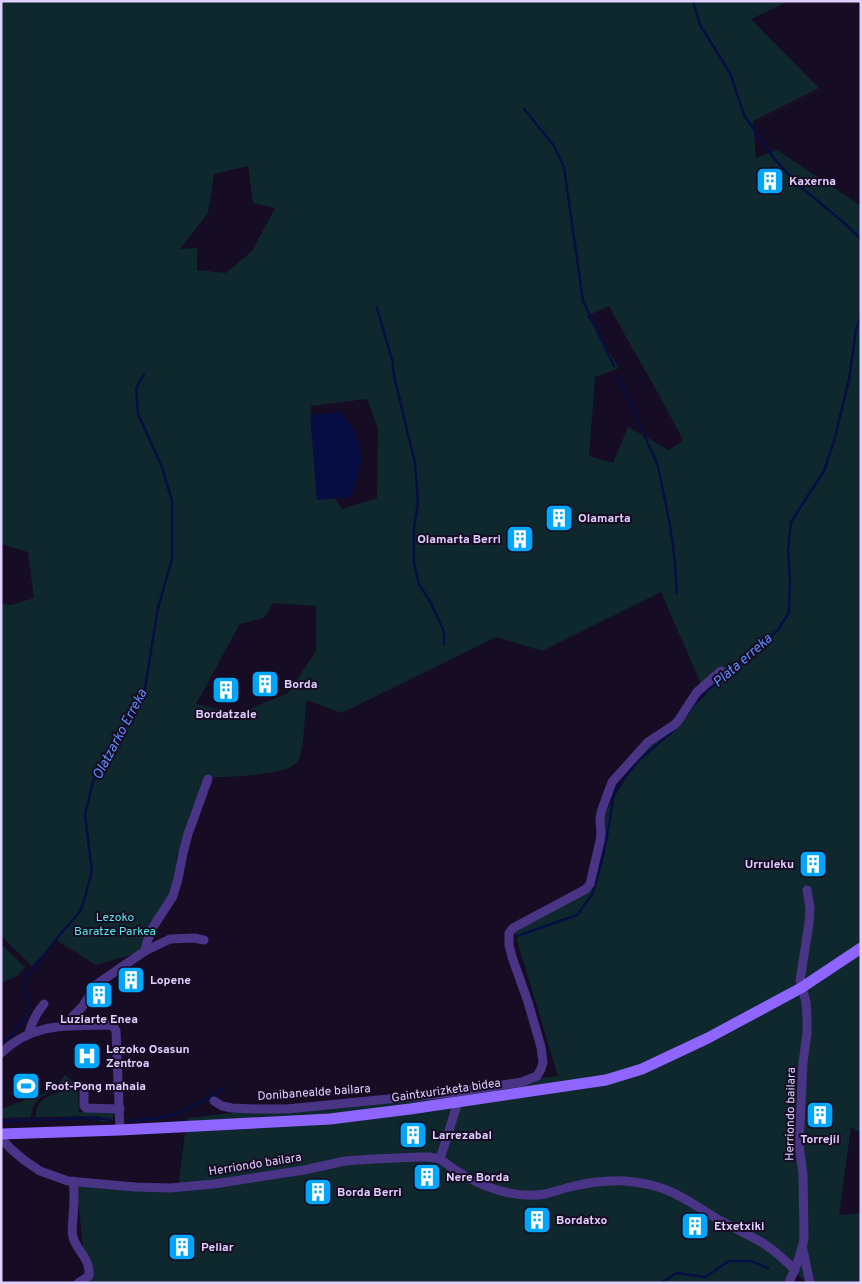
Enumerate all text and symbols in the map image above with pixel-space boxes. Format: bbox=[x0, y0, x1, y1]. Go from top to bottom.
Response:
building icon: Kaxerna bbox=[755, 166, 785, 196]
place label: Kaxerna bbox=[789, 174, 836, 190]
building icon: Olamarta bbox=[544, 503, 574, 533]
place label: Olamarta bbox=[578, 511, 631, 527]
building icon: Olamarta Berri bbox=[505, 524, 535, 554]
place label: Olamarta Berri bbox=[417, 532, 501, 548]
water label: Plata erreka bbox=[710, 630, 777, 691]
building icon: Borda bbox=[250, 669, 280, 699]
building icon: Bordatzale bbox=[211, 675, 241, 705]
place label: Borda bbox=[284, 677, 317, 693]
water label: Olatzarko Erreka bbox=[89, 686, 152, 783]
place label: Bordatzale bbox=[195, 707, 257, 723]
building icon: Urruleku bbox=[798, 849, 828, 879]
place label: Urruleku bbox=[745, 857, 794, 873]
park label: Lezoko Baratze Parkea bbox=[74, 910, 156, 940]
building icon: Lopene bbox=[116, 965, 146, 995]
place label: Lopene bbox=[150, 973, 191, 989]
building icon: Luziarte Enea bbox=[84, 980, 114, 1010]
place label: Luziarte Enea bbox=[60, 1012, 138, 1028]
hospital icon: Lezoko Osasun Zentroa bbox=[72, 1041, 102, 1071]
place label: Lezoko Osasun Zentroa bbox=[106, 1042, 190, 1072]
street label: Herriondo bailara bbox=[782, 1067, 800, 1161]
sports icon: Foot-Pong mahaia bbox=[11, 1071, 41, 1101]
street label: Gaintxurizketa bidea bbox=[390, 1075, 502, 1107]
place label: Foot-Pong mahaia bbox=[45, 1079, 146, 1095]
street label: Donibanealde bailara bbox=[257, 1081, 371, 1105]
building icon: Torrejil bbox=[805, 1100, 835, 1130]
building icon: Larrezabal bbox=[398, 1120, 428, 1150]
place label: Larrezabal bbox=[432, 1128, 492, 1144]
place label: Torrejil bbox=[800, 1132, 840, 1148]
street label: Herriondo bailara bbox=[208, 1150, 303, 1180]
building icon: Nere Borda bbox=[412, 1162, 442, 1192]
place label: Nere Borda bbox=[446, 1170, 509, 1186]
building icon: Borda Berri bbox=[303, 1177, 333, 1207]
place label: Borda Berri bbox=[337, 1185, 402, 1201]
building icon: Bordatxo bbox=[522, 1205, 552, 1235]
building icon: Etxetxiki bbox=[680, 1211, 710, 1241]
place label: Bordatxo bbox=[556, 1213, 608, 1229]
place label: Etxetxiki bbox=[714, 1219, 765, 1235]
building icon: Peliar bbox=[167, 1232, 197, 1262]
place label: Peliar bbox=[201, 1240, 234, 1256]

